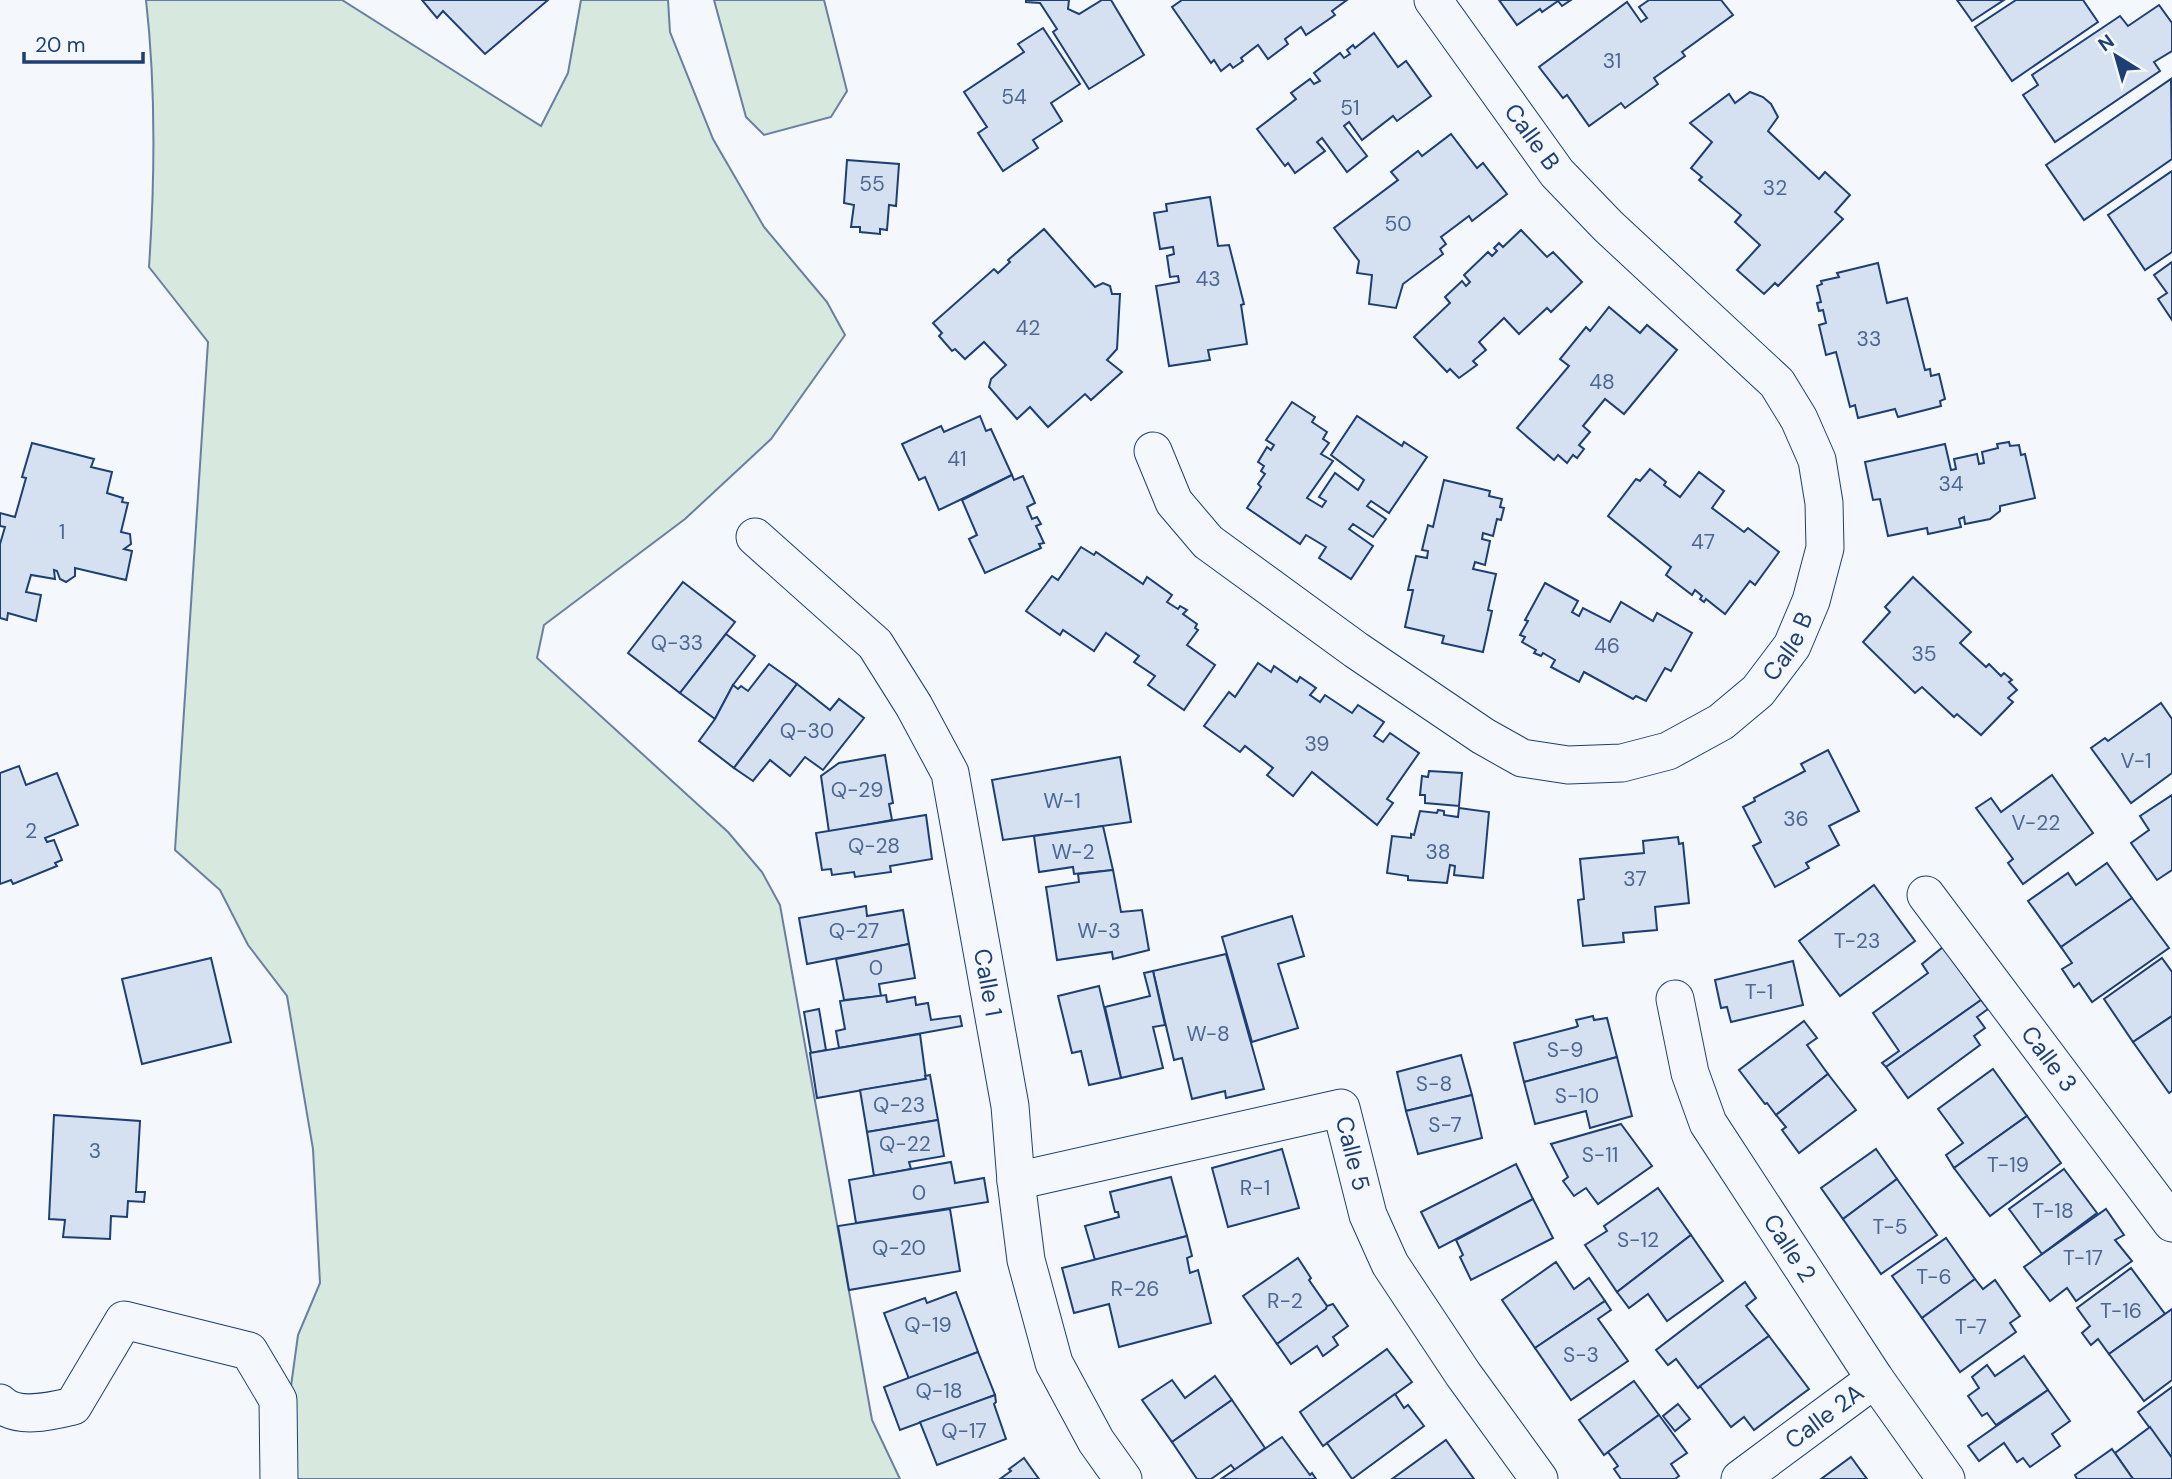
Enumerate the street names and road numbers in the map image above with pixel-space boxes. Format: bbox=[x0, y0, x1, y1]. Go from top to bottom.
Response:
street label: Calle B bbox=[1498, 97, 1567, 176]
street label: Calle B bbox=[1755, 607, 1820, 687]
street label: Calle 1 bbox=[967, 946, 1010, 1019]
street label: Calle 3 bbox=[2014, 1019, 2084, 1098]
street label: Calle 5 bbox=[1329, 1113, 1377, 1194]
street label: Calle 2 bbox=[1757, 1208, 1823, 1288]
street label: Calle 2A bbox=[1778, 1377, 1870, 1456]

